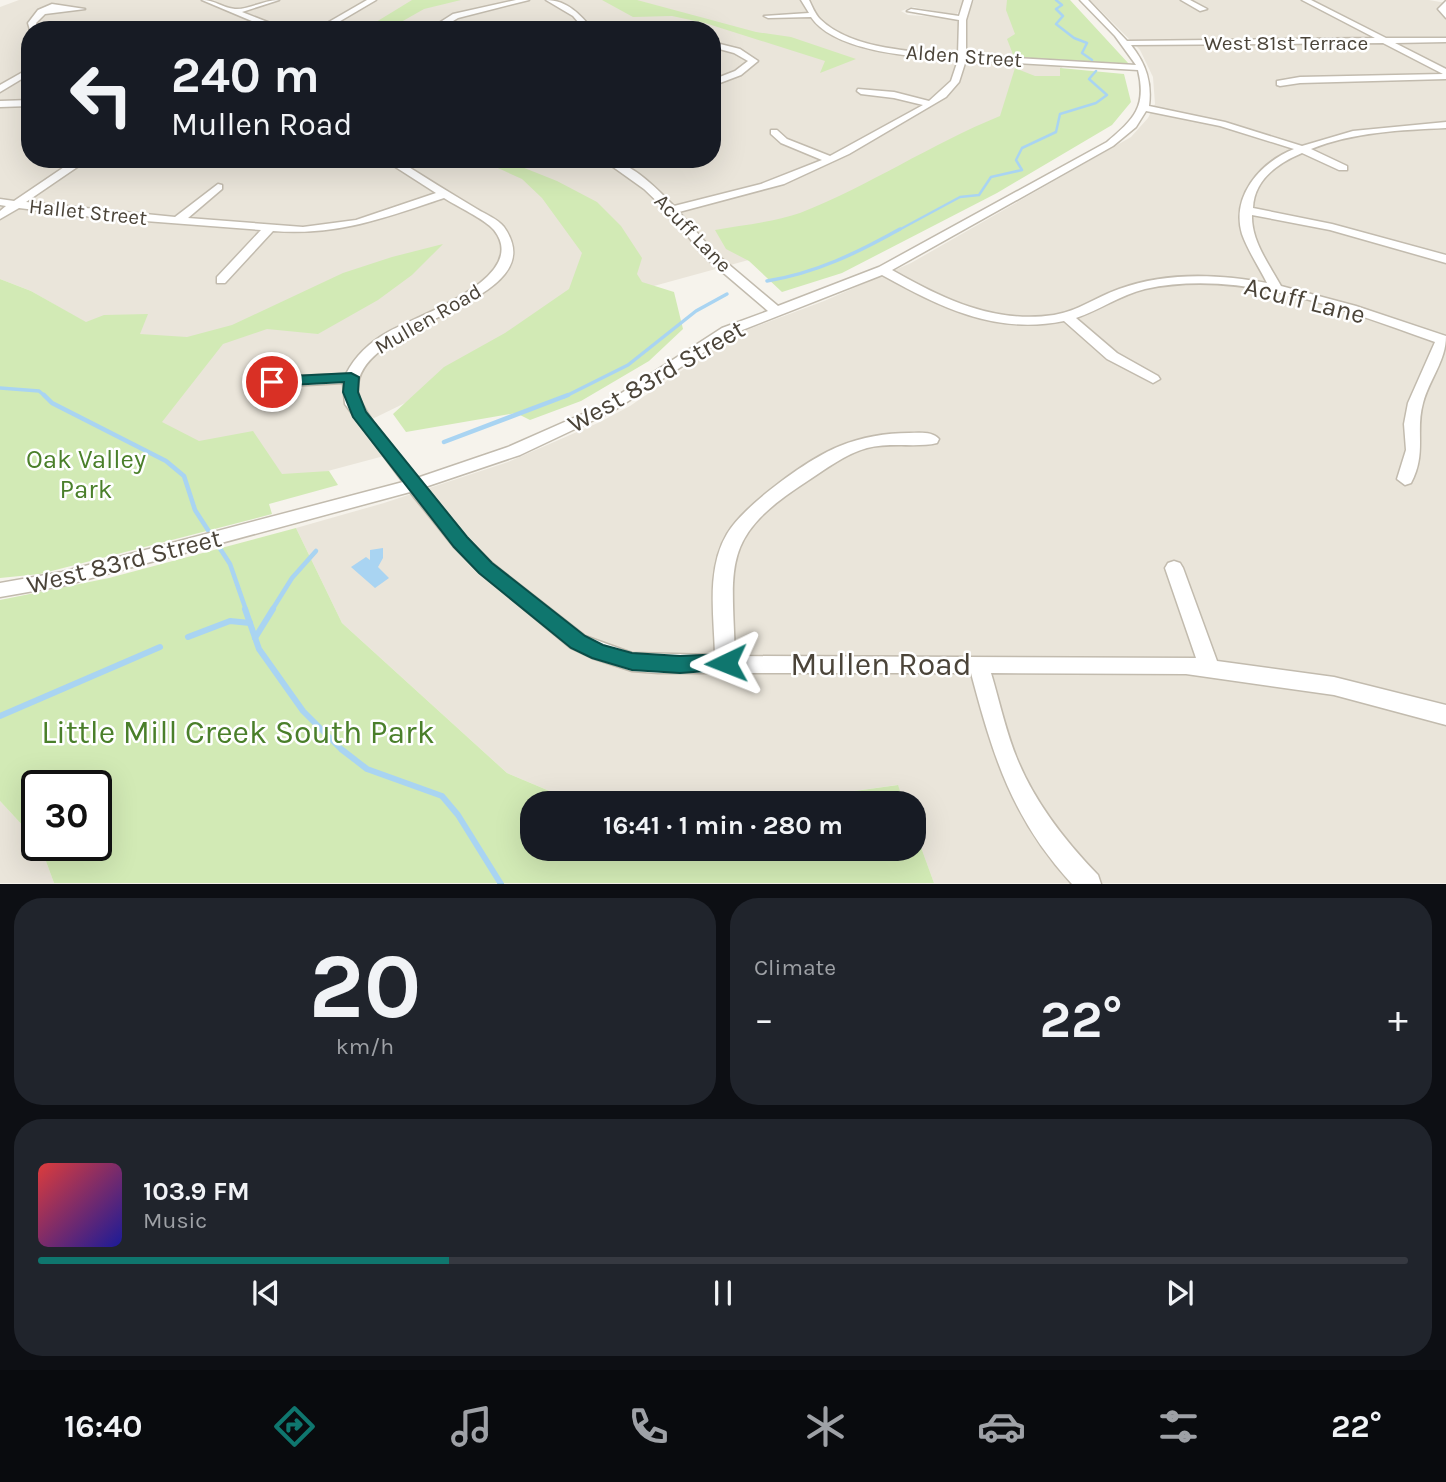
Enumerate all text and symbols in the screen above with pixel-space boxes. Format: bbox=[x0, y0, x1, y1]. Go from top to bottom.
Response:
street label: West 81st Terrace bbox=[1204, 31, 1368, 55]
street label: Alden Street bbox=[905, 40, 1023, 72]
text: 240 m bbox=[171, 47, 320, 104]
icon: left bbox=[56, 49, 147, 140]
text: Mullen Road bbox=[171, 106, 352, 143]
street label: Acuff Lane bbox=[650, 189, 736, 277]
street label: Hallet Street bbox=[28, 194, 148, 230]
street label: Acuff Lane bbox=[1241, 270, 1369, 330]
street label: Mullen Road bbox=[370, 279, 486, 359]
street label: West 83rd Street bbox=[562, 313, 750, 440]
pin bbox=[242, 352, 302, 412]
icon: arrive bbox=[253, 363, 291, 401]
park label: Oak Valley Park bbox=[26, 444, 146, 505]
street label: West 83rd Street bbox=[24, 522, 225, 601]
position arrow bbox=[689, 626, 763, 700]
street label: Mullen Road bbox=[790, 646, 972, 683]
park label: Little Mill Creek South Park bbox=[41, 714, 435, 751]
speed limit sign: 30 bbox=[21, 770, 112, 861]
text: 16:41 · 1 min · 280 m bbox=[603, 810, 843, 841]
text: 20 bbox=[309, 934, 421, 1040]
text: Climate bbox=[754, 954, 836, 981]
text: 22° bbox=[1039, 989, 1123, 1050]
text: − bbox=[754, 997, 774, 1042]
text: + bbox=[1388, 997, 1408, 1042]
text: km/h bbox=[336, 1033, 394, 1060]
text: 103.9 FM bbox=[143, 1176, 250, 1207]
text: Music bbox=[143, 1207, 207, 1234]
icon: previous bbox=[247, 1274, 285, 1312]
icon: pause bbox=[704, 1274, 742, 1312]
icon: next bbox=[1161, 1274, 1199, 1312]
icon: directions bbox=[270, 1402, 319, 1451]
icon: music bbox=[447, 1402, 496, 1451]
icon: phone bbox=[624, 1402, 673, 1451]
icon: climate bbox=[801, 1402, 850, 1451]
icon: car bbox=[977, 1402, 1026, 1451]
icon: filters bbox=[1154, 1402, 1203, 1451]
text: 16:40 bbox=[64, 1408, 143, 1445]
text: 22° bbox=[1331, 1408, 1382, 1445]

